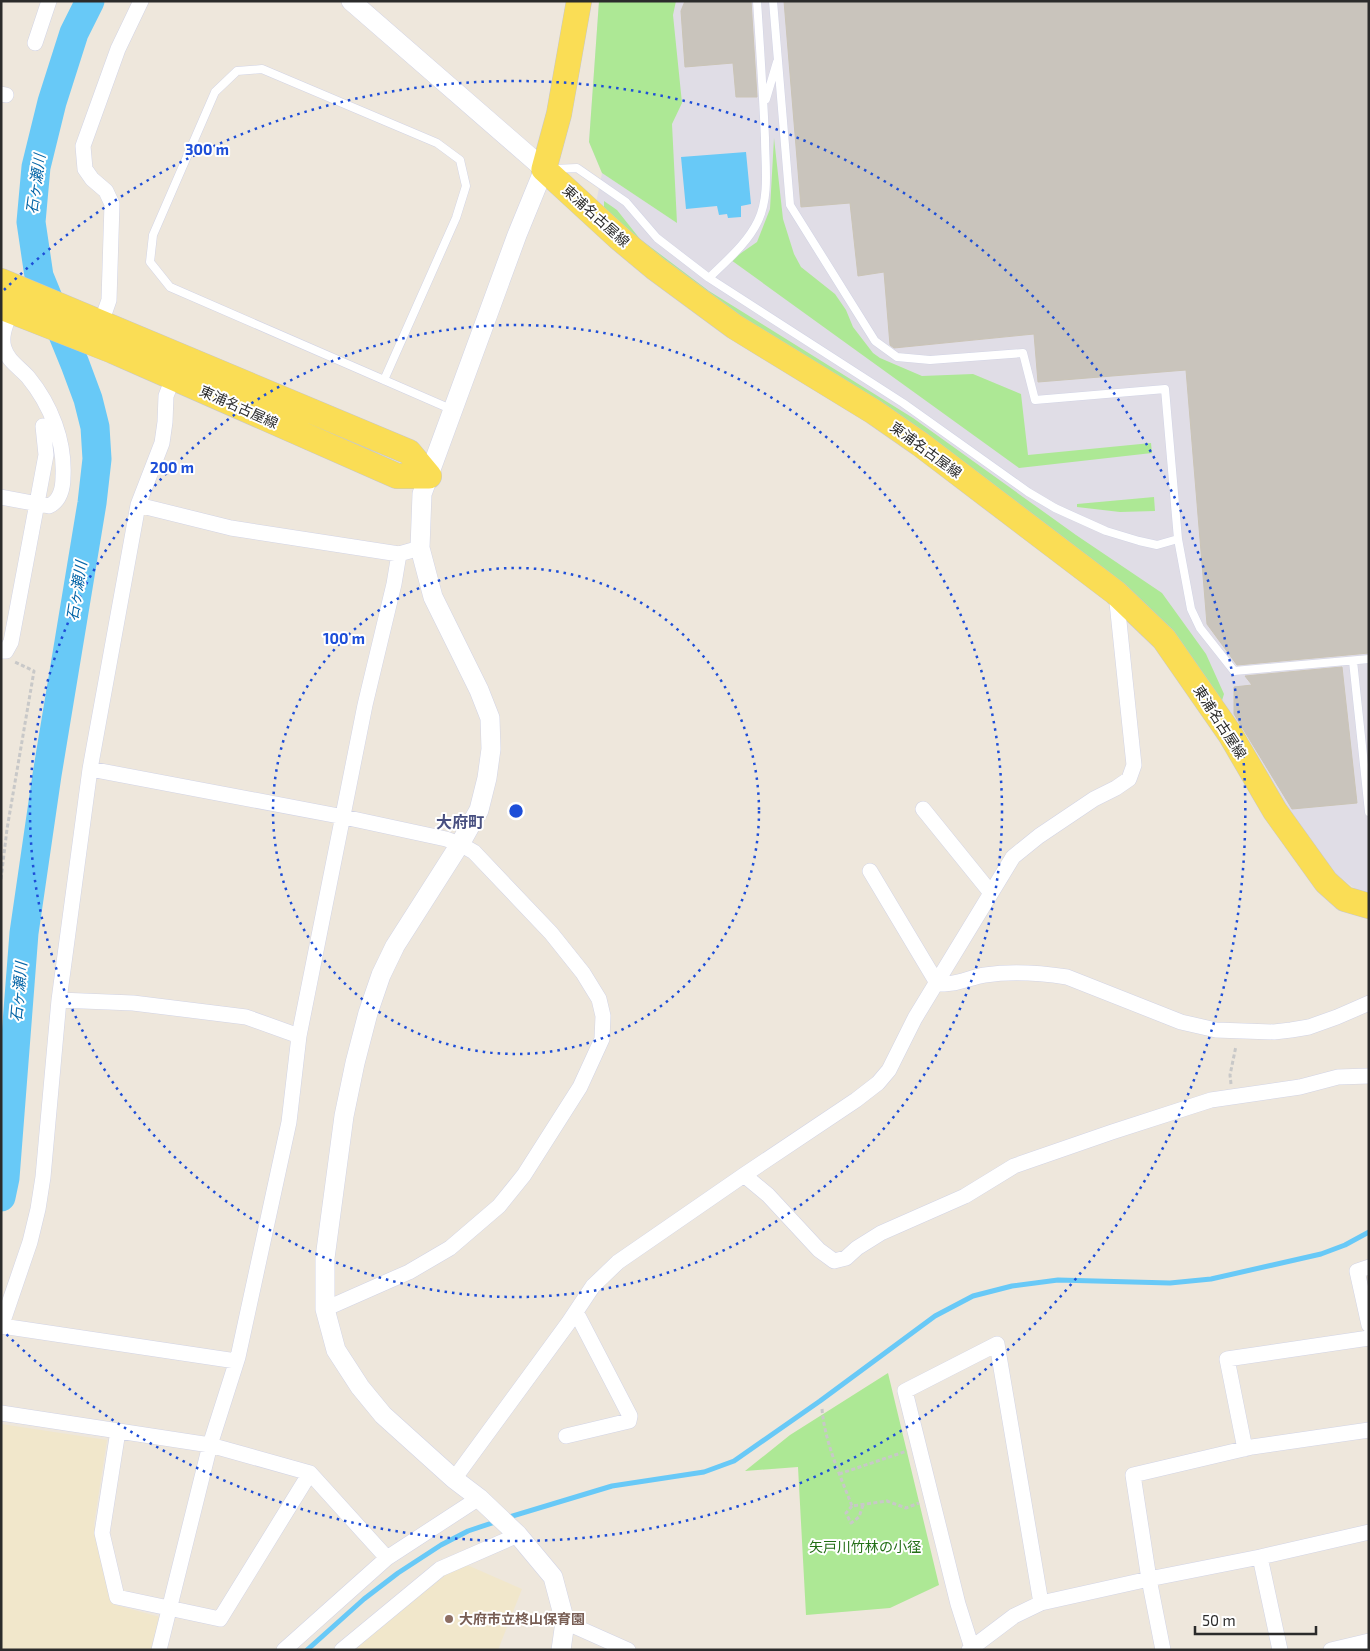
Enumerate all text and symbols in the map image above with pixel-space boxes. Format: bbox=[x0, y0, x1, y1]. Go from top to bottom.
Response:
text: 300 m bbox=[185, 140, 229, 158]
water label: 石ヶ瀬川 bbox=[22, 151, 48, 215]
street label: 東浦名古屋線 bbox=[559, 181, 633, 250]
street label: 東浦名古屋線 bbox=[197, 382, 281, 431]
street label: 東浦名古屋線 bbox=[887, 418, 965, 481]
text: 200 m bbox=[150, 458, 194, 476]
water label: 石ヶ瀬川 bbox=[62, 558, 90, 622]
text: 100 m bbox=[323, 629, 365, 647]
street label: 東浦名古屋線 bbox=[1190, 682, 1250, 762]
centre of rings bbox=[507, 802, 525, 820]
district label: 大府町 bbox=[436, 812, 484, 831]
water label: 石ヶ瀬川 bbox=[6, 959, 30, 1023]
park label: 矢戸川竹林の小径 bbox=[809, 1538, 921, 1555]
scale bar bbox=[1195, 1604, 1316, 1636]
place label: 大府市立柊山保育園 bbox=[459, 1610, 585, 1627]
text: 50 m bbox=[1202, 1611, 1236, 1629]
marker: 大府市立柊山保育園 bbox=[443, 1613, 455, 1625]

